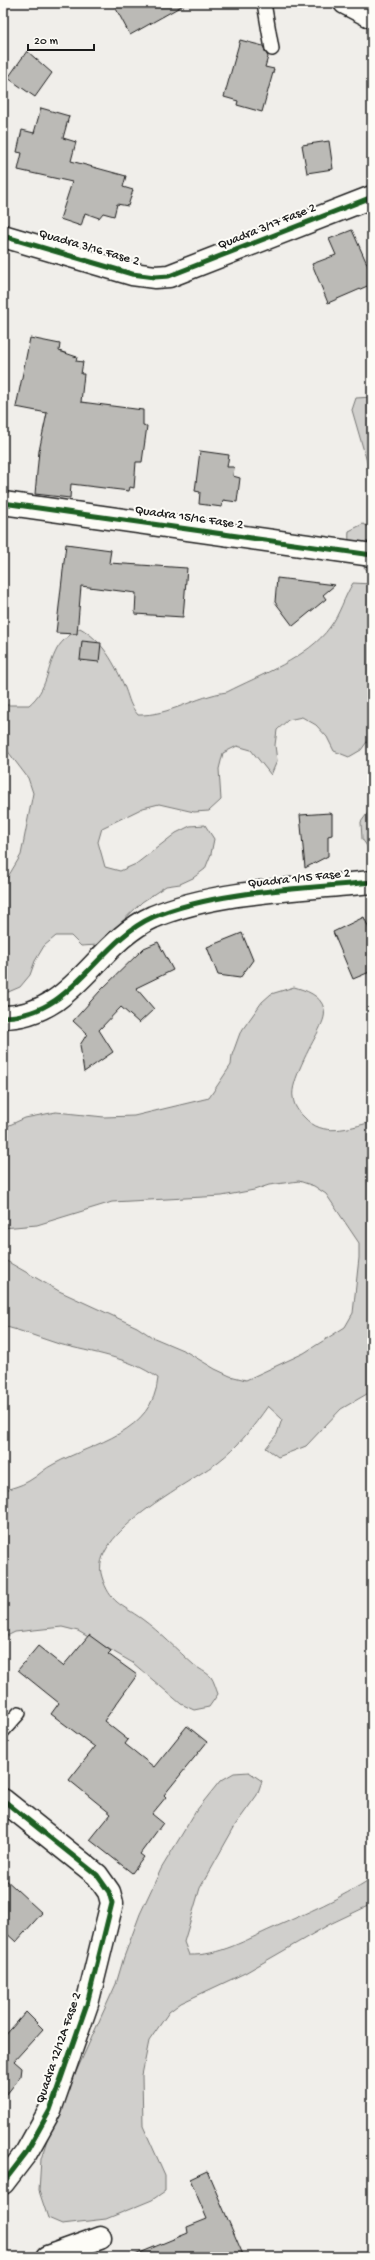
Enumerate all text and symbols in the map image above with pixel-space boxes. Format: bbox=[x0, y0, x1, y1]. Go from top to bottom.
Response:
scale bar bbox=[28, 26, 94, 52]
text: 20 m bbox=[34, 35, 59, 49]
street label: Quadra 3/17 Fase 2 bbox=[216, 200, 319, 254]
street label: Quadra 3/16 Fase 2 bbox=[37, 226, 142, 270]
street label: Quadra 15/16 Fase 2 bbox=[134, 503, 245, 533]
street label: Quadra 1/15 Fase 2 bbox=[247, 866, 352, 892]
street label: Quadra 12/12A Fase 2 bbox=[33, 1990, 85, 2106]

